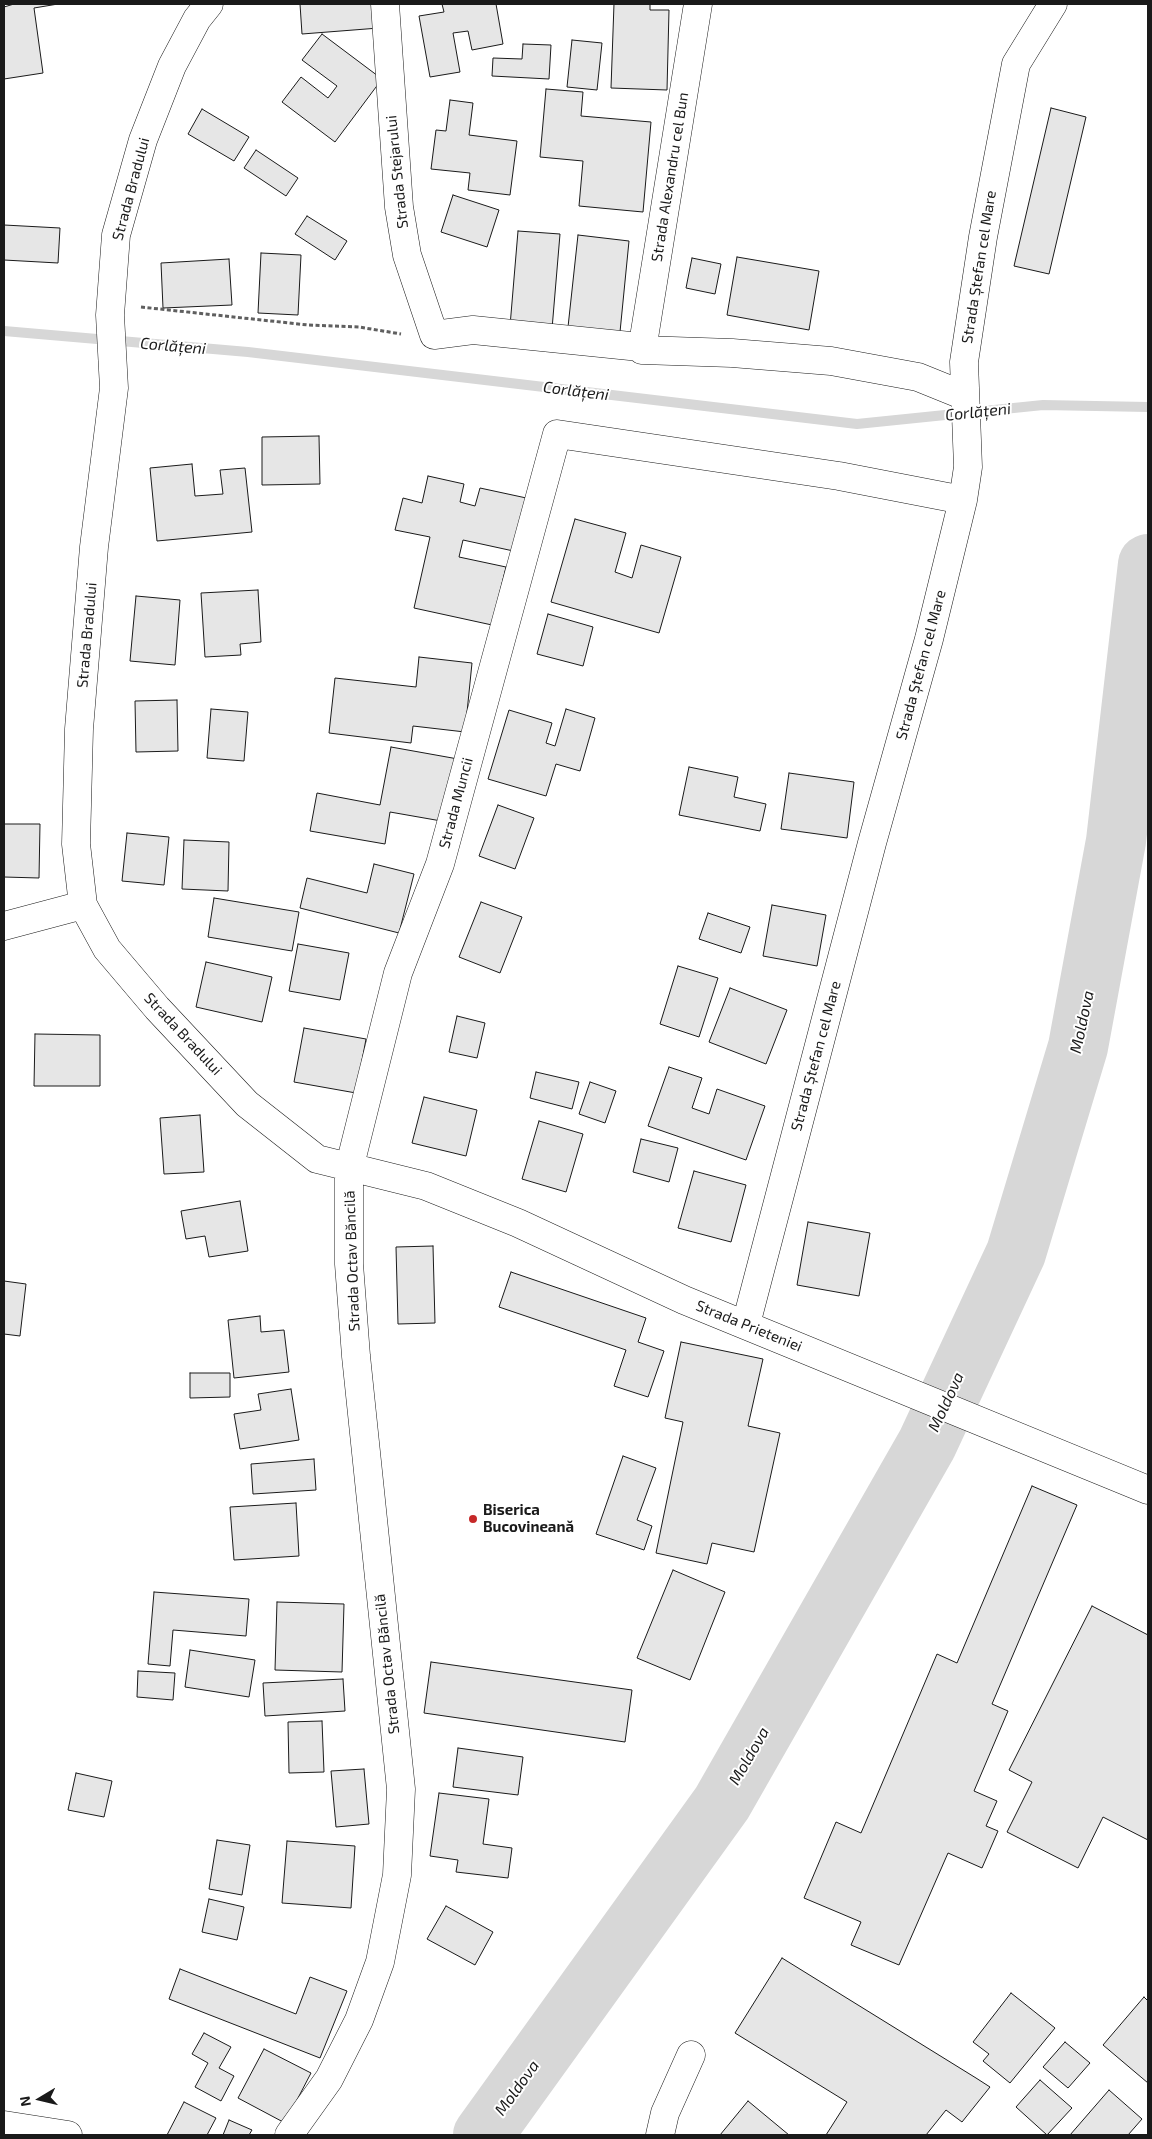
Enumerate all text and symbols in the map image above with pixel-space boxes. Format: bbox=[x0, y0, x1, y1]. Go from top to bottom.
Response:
street label: Strada Alexandru cel Bun bbox=[648, 91, 692, 263]
street label: Strada Stejarului bbox=[382, 114, 412, 230]
street label: Strada Bradului bbox=[109, 136, 153, 242]
street label: Strada Ștefan cel Mare bbox=[958, 189, 1000, 345]
water label: Corlățeni bbox=[139, 334, 207, 358]
water label: Corlățeni bbox=[542, 377, 610, 405]
water label: Corlățeni bbox=[944, 399, 1012, 425]
street label: Strada Bradului bbox=[73, 581, 101, 689]
street label: Strada Ștefan cel Mare bbox=[892, 588, 950, 742]
street label: Strada Muncii bbox=[435, 755, 477, 851]
street label: Strada Ștefan cel Mare bbox=[787, 979, 845, 1133]
street label: Strada Bradului bbox=[140, 989, 226, 1079]
water label: Moldova bbox=[1066, 989, 1098, 1055]
street label: Strada Octav Băncilă bbox=[341, 1190, 363, 1332]
street label: Strada Prieteniei bbox=[693, 1296, 805, 1356]
water label: Moldova bbox=[924, 1369, 968, 1435]
place label: Biserica Bucovineană bbox=[483, 1501, 574, 1536]
marker: Biserica Bucovineană bbox=[467, 1513, 479, 1525]
street label: Strada Octav Băncilă bbox=[371, 1593, 403, 1735]
water label: Moldova bbox=[725, 1724, 773, 1788]
water label: Moldova bbox=[491, 2057, 543, 2119]
north arrow bbox=[15, 2074, 65, 2124]
text: N bbox=[16, 2095, 34, 2108]

